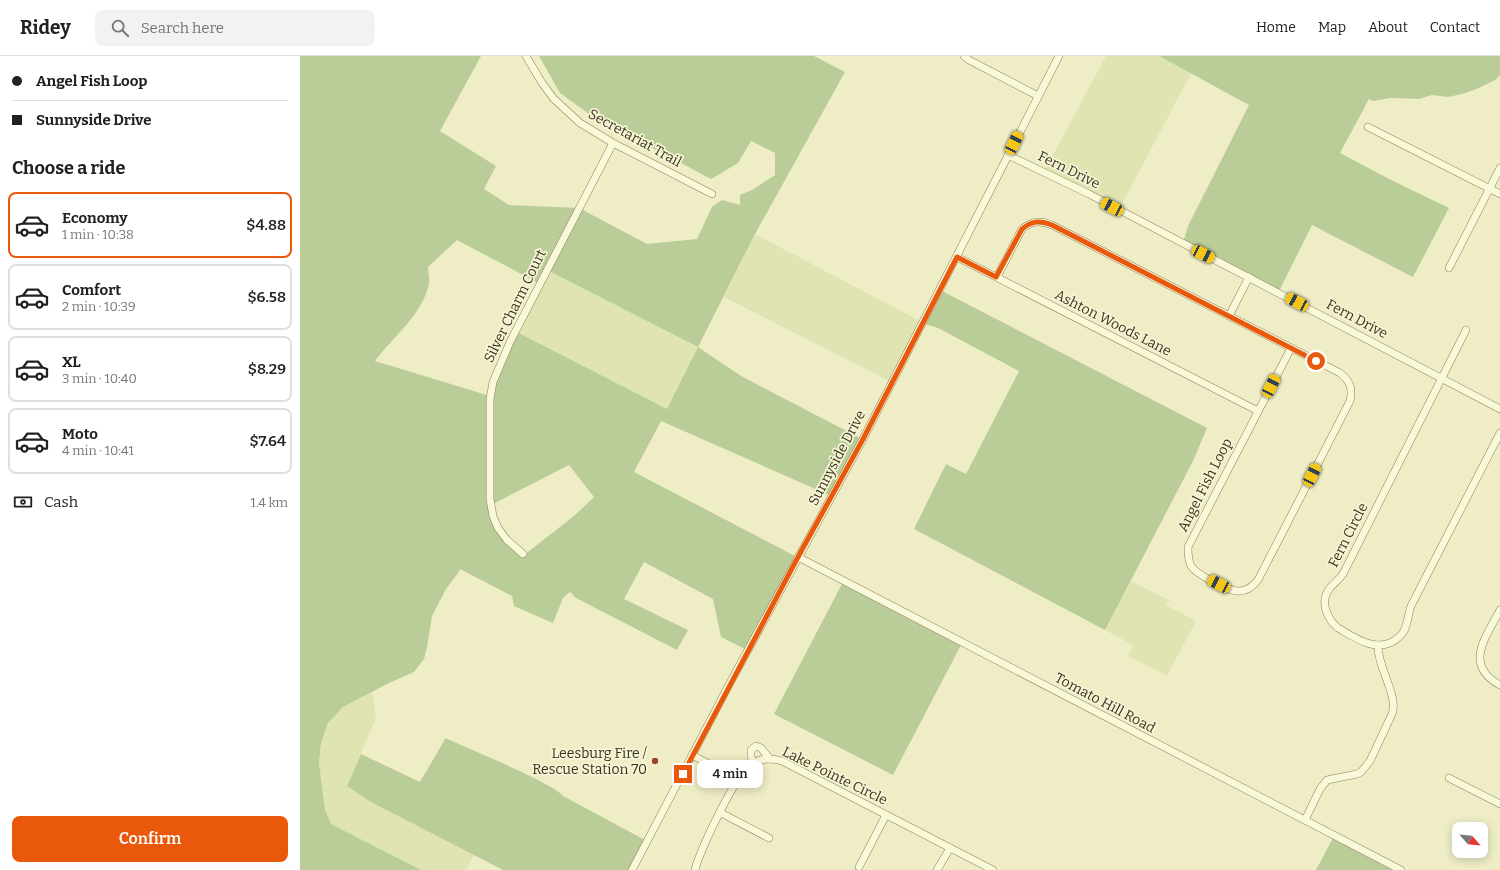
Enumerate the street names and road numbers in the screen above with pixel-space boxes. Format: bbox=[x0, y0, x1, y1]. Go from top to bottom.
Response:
street label: Secretariat Trail bbox=[585, 105, 685, 171]
street label: Fern Drive bbox=[1035, 148, 1103, 192]
street label: Silver Charm Court bbox=[480, 247, 550, 365]
street label: Ashton Woods Lane bbox=[1052, 286, 1174, 360]
street label: Fern Drive bbox=[1323, 296, 1391, 342]
street label: Sunnyside Drive bbox=[805, 407, 869, 509]
street label: Angel Fish Loop bbox=[1174, 435, 1236, 535]
street label: Fern Circle bbox=[1325, 500, 1371, 570]
street label: Tomato Hill Road bbox=[1052, 669, 1158, 737]
street label: Lake Pointe Circle bbox=[780, 743, 890, 809]

